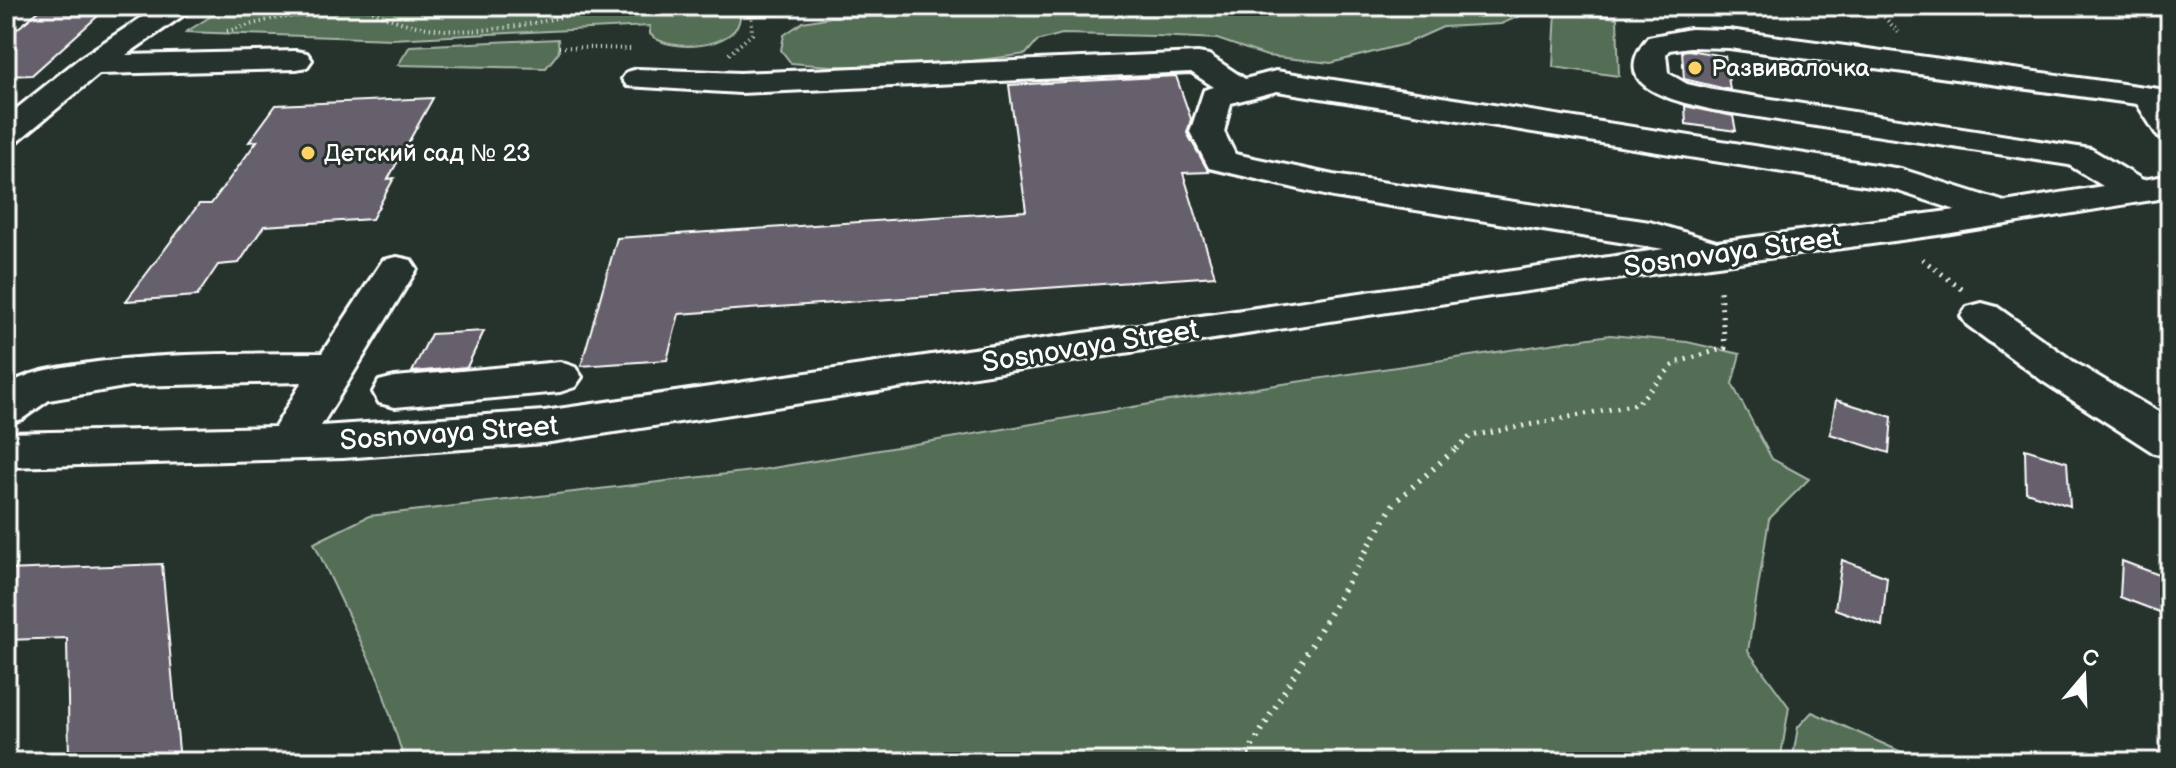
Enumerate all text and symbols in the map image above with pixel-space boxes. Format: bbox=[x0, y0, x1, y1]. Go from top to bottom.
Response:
place label: Развивалочка bbox=[1711, 54, 1870, 83]
marker: Развивалочка bbox=[1686, 59, 1704, 77]
place label: Детский сад № 23 bbox=[324, 139, 531, 168]
marker: Детский сад № 23 bbox=[299, 144, 317, 162]
street label: Sosnovaya Street bbox=[1622, 221, 1843, 284]
street label: Sosnovaya Street bbox=[980, 313, 1201, 380]
street label: Sosnovaya Street bbox=[339, 409, 560, 458]
north arrow bbox=[2044, 636, 2124, 716]
text: С bbox=[2078, 643, 2102, 674]

